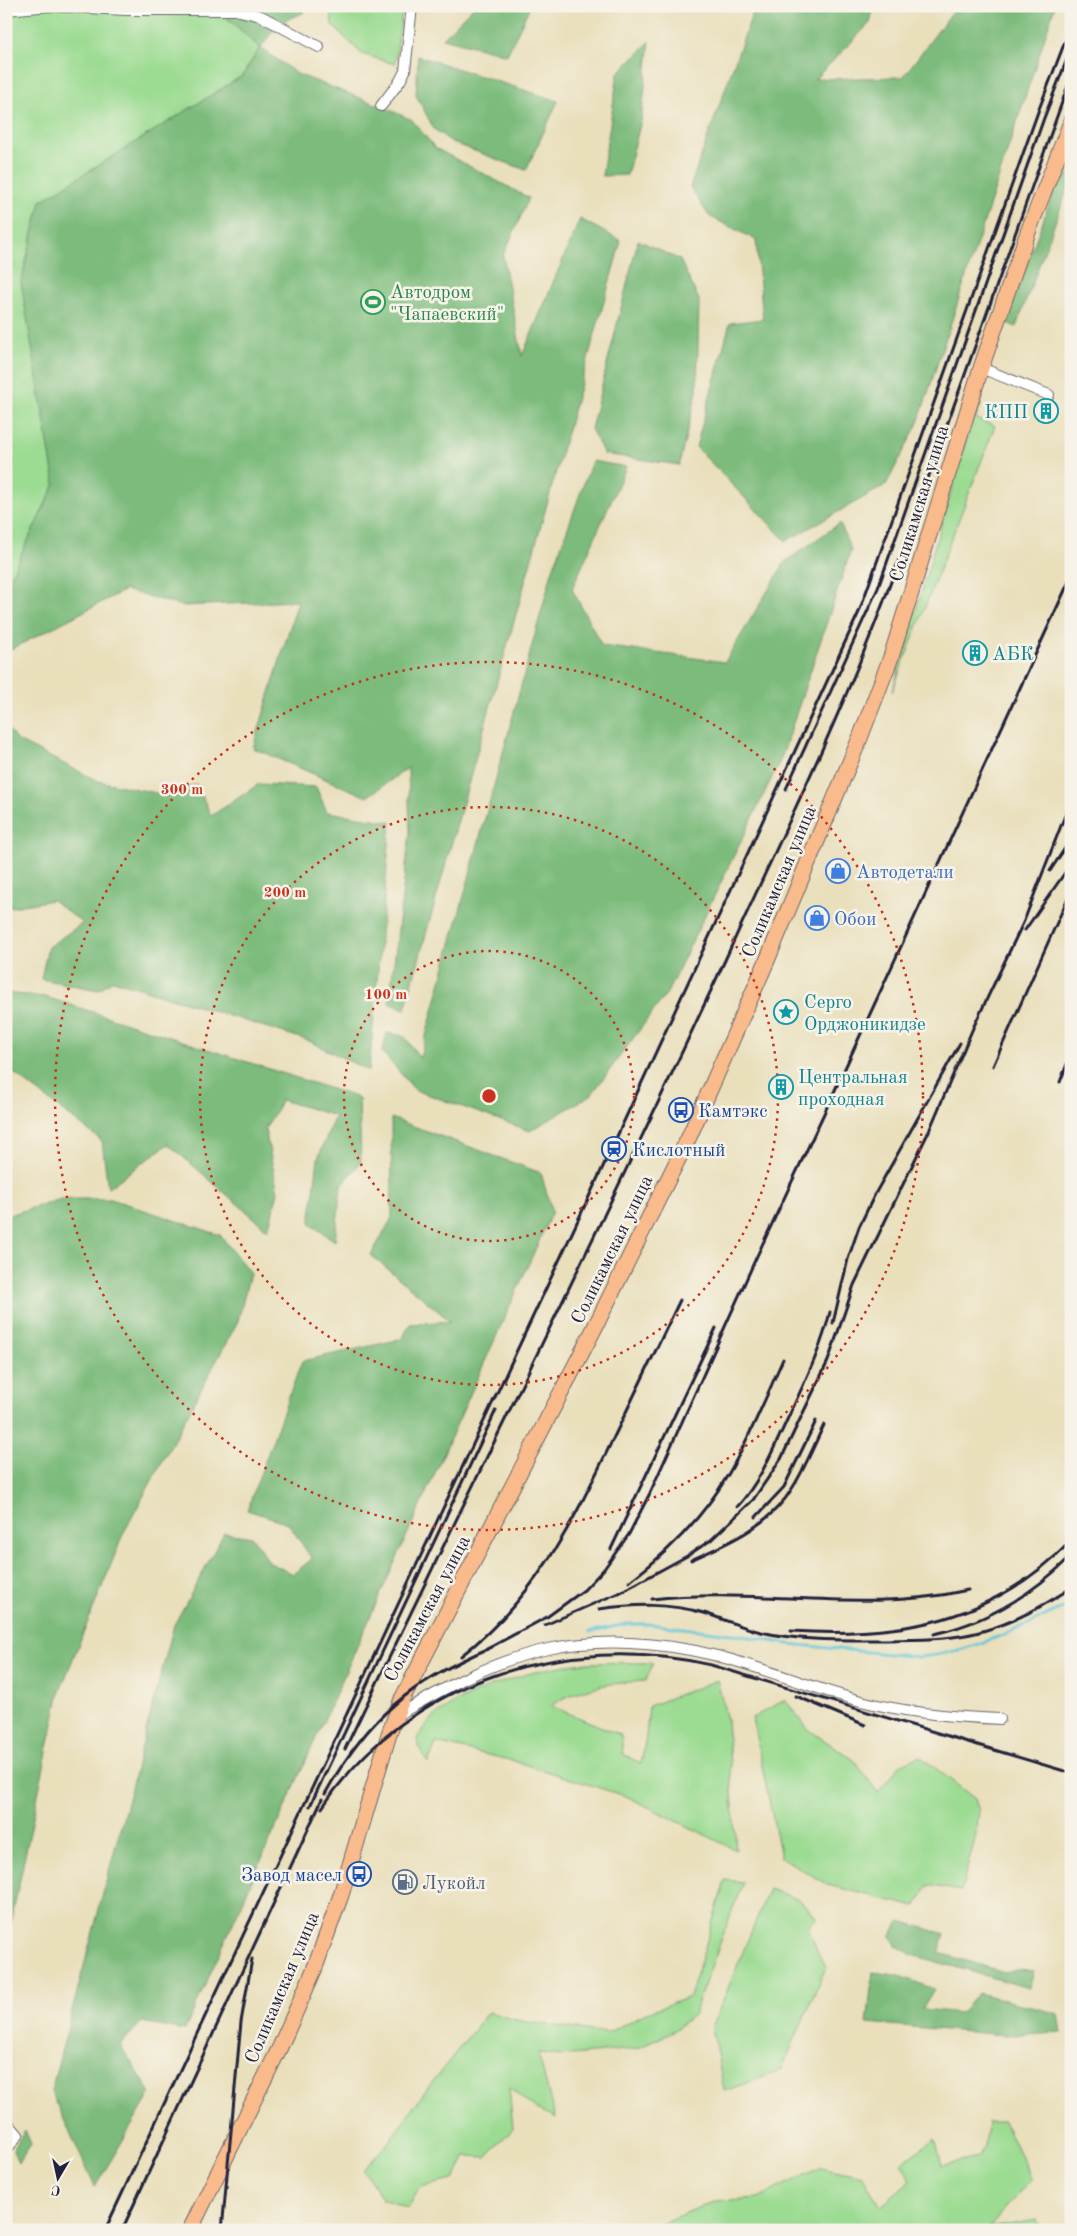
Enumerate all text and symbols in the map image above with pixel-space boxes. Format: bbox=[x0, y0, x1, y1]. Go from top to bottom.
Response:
place label: Автодром "Чапаевский" bbox=[390, 284, 504, 325]
sports icon: Автодром "Чапаевский" bbox=[360, 289, 386, 315]
building icon: КПП bbox=[1033, 398, 1059, 424]
place label: КПП bbox=[984, 404, 1028, 423]
street label: Соликамская улица bbox=[888, 423, 953, 584]
building icon: АБК bbox=[962, 640, 988, 666]
place label: АБК bbox=[992, 646, 1034, 665]
text: 300 m bbox=[161, 783, 203, 798]
street label: Соликамская улица bbox=[740, 803, 821, 961]
shop icon: Автодетали bbox=[825, 858, 851, 884]
place label: Автодетали bbox=[856, 864, 954, 883]
text: 200 m bbox=[264, 886, 306, 901]
shop icon: Обои bbox=[804, 905, 830, 931]
place label: Обои bbox=[834, 911, 876, 930]
text: 100 m bbox=[365, 988, 407, 1003]
place label: Серго Орджоникидзе bbox=[804, 994, 926, 1035]
place icon: Серго Орджоникидзе bbox=[773, 999, 799, 1025]
place label: Центральная проходная bbox=[798, 1069, 908, 1110]
building icon: Центральная проходная bbox=[768, 1074, 794, 1100]
centre of rings bbox=[480, 1087, 498, 1105]
bus stop icon: Камтэкс bbox=[668, 1097, 694, 1123]
place label: Камтэкс bbox=[698, 1103, 767, 1122]
station icon: Кислотный bbox=[601, 1136, 627, 1162]
place label: Кислотный bbox=[632, 1142, 725, 1161]
street label: Соликамская улица bbox=[569, 1172, 658, 1327]
street label: Соликамская улица bbox=[382, 1532, 475, 1686]
bus stop icon: Завод масел bbox=[346, 1861, 372, 1887]
place label: Завод масел bbox=[241, 1867, 342, 1886]
fuel station icon: Лукойл bbox=[392, 1869, 418, 1895]
place label: Лукойл bbox=[422, 1875, 486, 1894]
street label: Соликамская улица bbox=[243, 1909, 324, 2067]
north arrow bbox=[32, 2154, 82, 2204]
text: С bbox=[50, 2182, 62, 2197]

